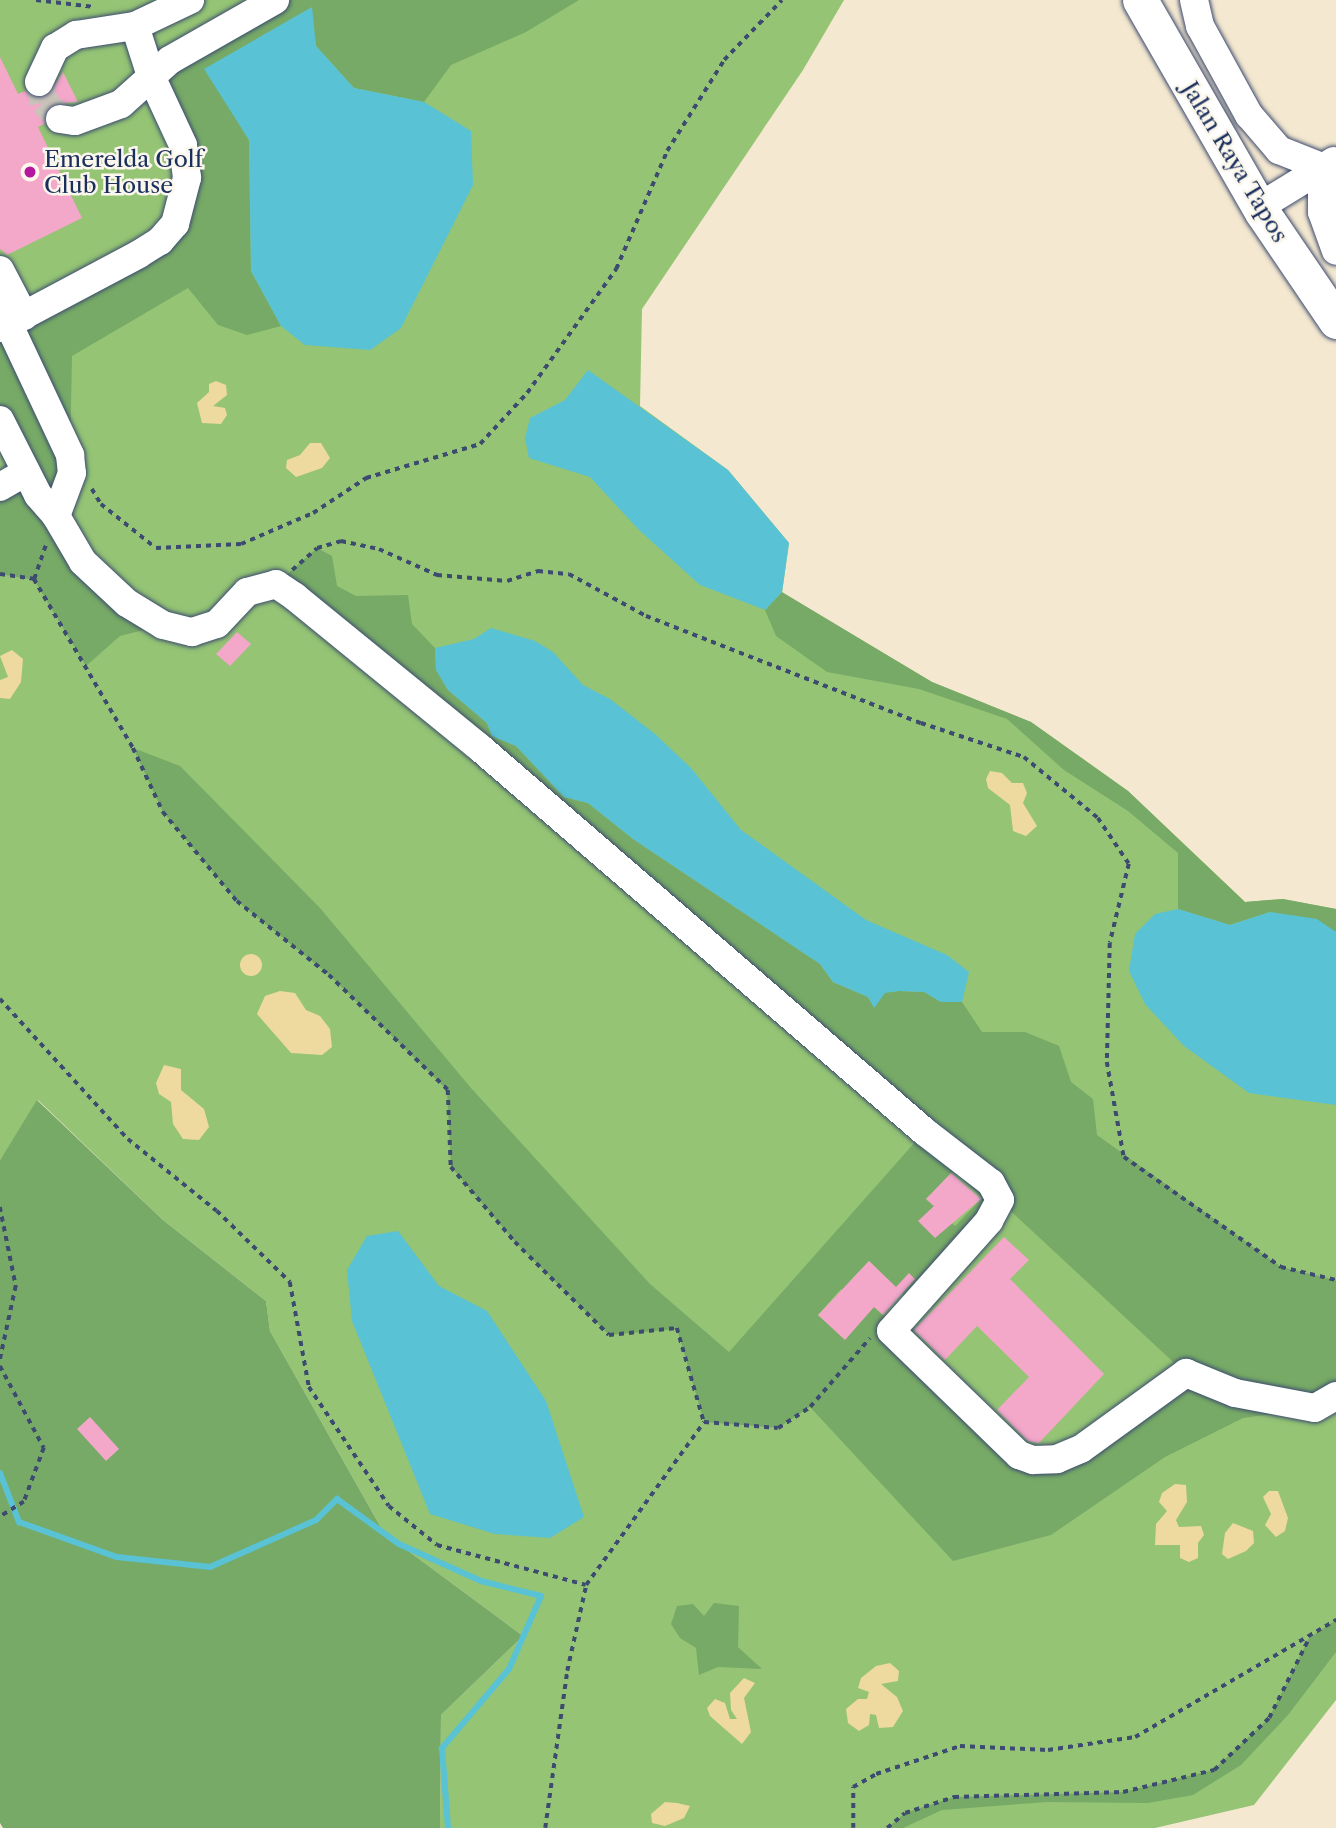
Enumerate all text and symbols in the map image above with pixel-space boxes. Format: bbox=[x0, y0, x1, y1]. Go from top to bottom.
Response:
street label: Jalan Raya Tapos bbox=[1176, 76, 1294, 248]
place label: Emerelda Golf Club House bbox=[44, 145, 203, 199]
marker: Emerelda Golf Club House bbox=[22, 164, 38, 180]

